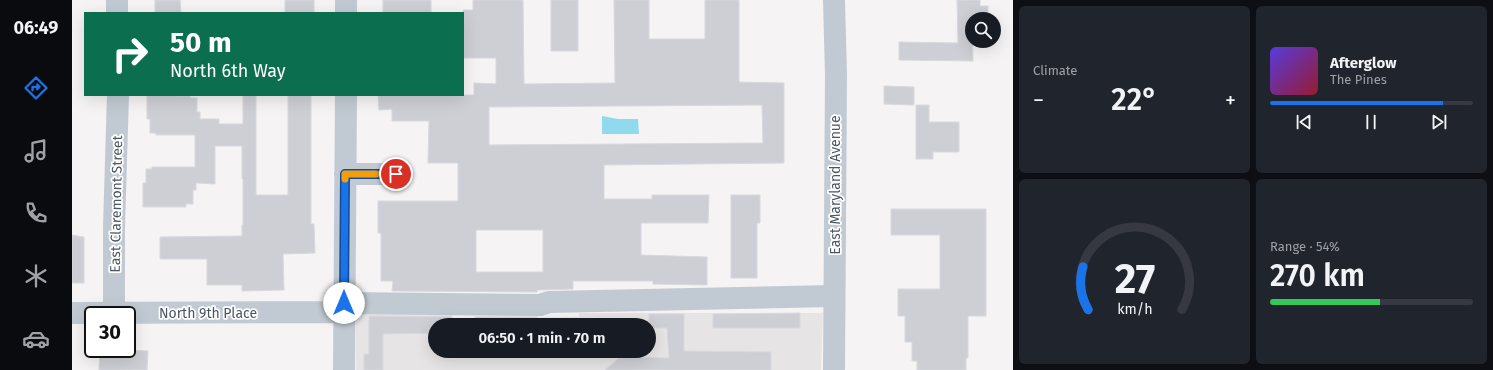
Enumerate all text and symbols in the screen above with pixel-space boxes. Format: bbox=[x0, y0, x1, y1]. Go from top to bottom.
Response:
map controls bbox=[965, 12, 1001, 48]
button: search bbox=[965, 12, 1001, 48]
text: 06:49 bbox=[14, 17, 58, 39]
text: 50 m bbox=[170, 26, 232, 59]
icon: right bbox=[104, 28, 156, 80]
text: Afterglow bbox=[1330, 54, 1396, 72]
text: North 6th Way bbox=[170, 60, 286, 82]
text: Climate bbox=[1033, 63, 1077, 78]
text: The Pines bbox=[1330, 72, 1387, 87]
icon: directions bbox=[22, 74, 50, 102]
text: 22° bbox=[1111, 82, 1158, 118]
text: − bbox=[1033, 87, 1044, 114]
text: + bbox=[1225, 87, 1236, 114]
icon: previous bbox=[1293, 111, 1315, 133]
icon: pause bbox=[1360, 111, 1382, 133]
icon: next bbox=[1428, 111, 1450, 133]
street label: East Maryland Avenue bbox=[827, 115, 844, 255]
street label: East Claremont Street bbox=[107, 134, 126, 273]
icon: music bbox=[22, 137, 50, 165]
pin bbox=[379, 157, 413, 191]
icon: arrive bbox=[385, 163, 407, 185]
icon: phone bbox=[22, 199, 50, 227]
text: Range · 54% bbox=[1270, 239, 1340, 254]
text: 27 bbox=[1114, 253, 1155, 303]
text: 270 km bbox=[1270, 258, 1365, 294]
icon: climate bbox=[22, 262, 50, 290]
position arrow bbox=[323, 282, 365, 324]
text: km/h bbox=[1117, 300, 1152, 317]
street label: North 9th Place bbox=[159, 305, 257, 322]
speed limit sign: 30 bbox=[84, 306, 136, 358]
icon: car bbox=[22, 325, 50, 353]
text: 06:50 · 1 min · 70 m bbox=[478, 329, 606, 347]

